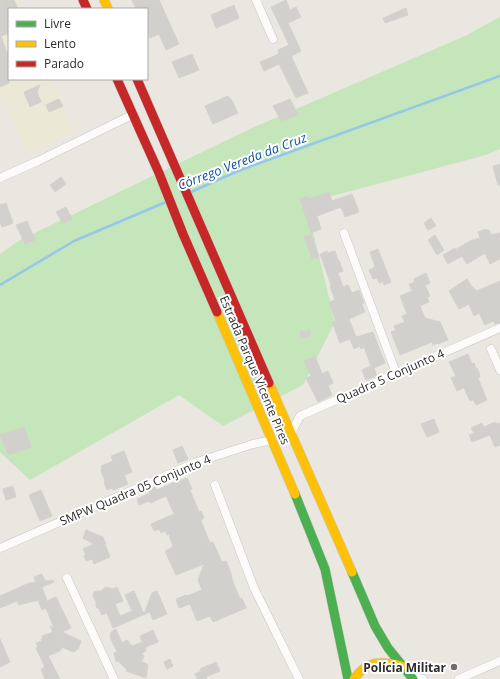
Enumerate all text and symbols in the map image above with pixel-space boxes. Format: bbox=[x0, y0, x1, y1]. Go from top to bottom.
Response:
legend bbox=[8, 8, 148, 80]
text: Livre bbox=[44, 15, 71, 32]
text: Lento bbox=[44, 35, 76, 52]
text: Parado bbox=[44, 55, 84, 72]
water label: Córrego Vereda da Cruz bbox=[175, 128, 309, 194]
street label: Estrada Parque Vicente Pires bbox=[216, 293, 294, 447]
street label: Quadra 5 Conjunto 4 bbox=[333, 344, 447, 408]
street label: SMPW Quadra 05 Conjunto 4 bbox=[57, 450, 213, 530]
place label: Polícia Militar bbox=[363, 659, 447, 676]
marker: Polícia Militar bbox=[449, 662, 459, 672]

